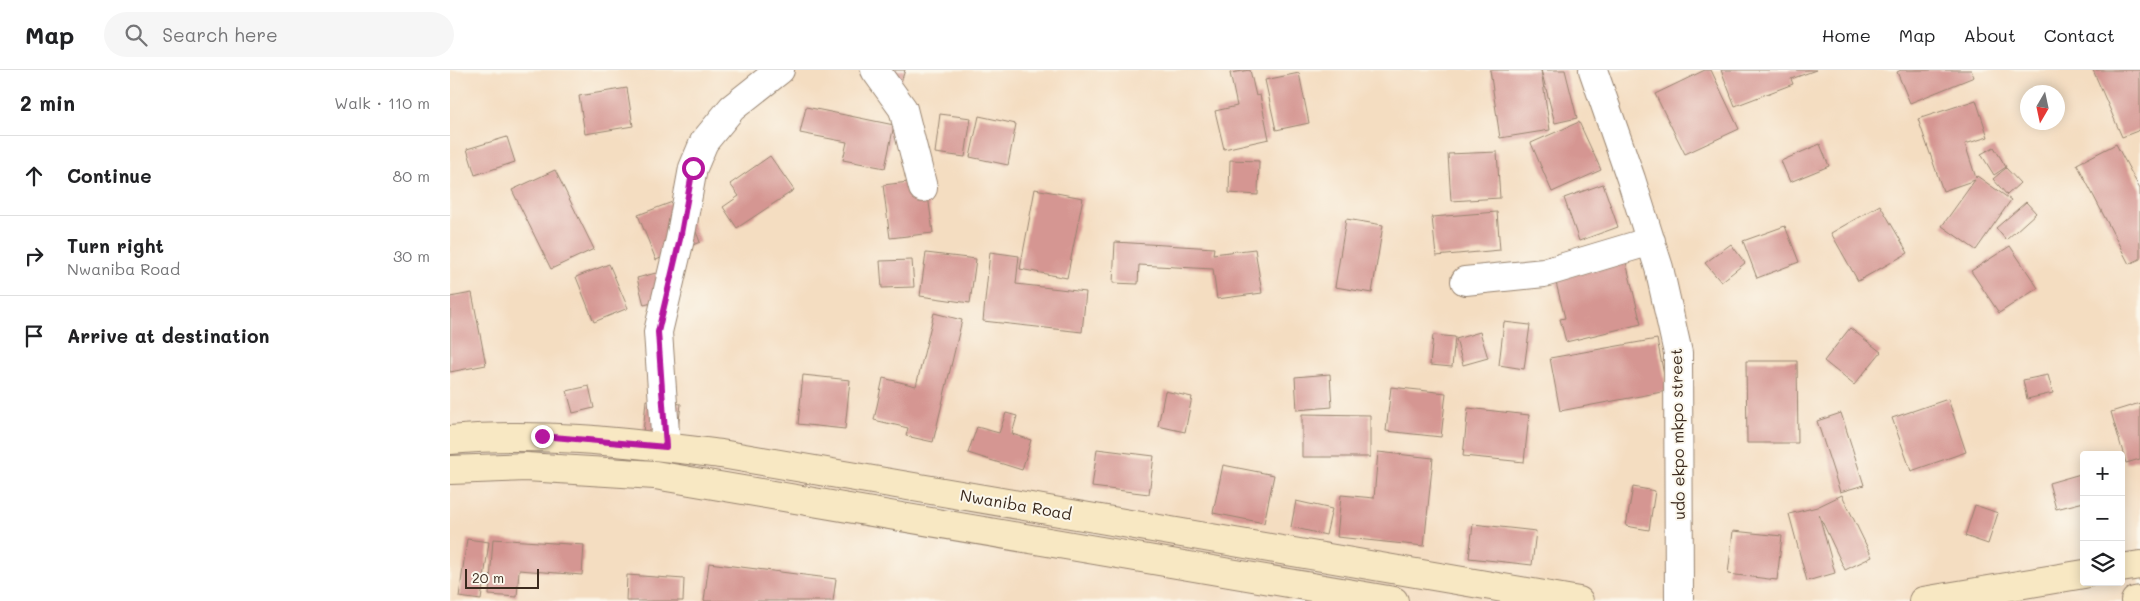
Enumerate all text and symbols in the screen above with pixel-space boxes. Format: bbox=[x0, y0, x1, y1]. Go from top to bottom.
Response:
search box bbox=[104, 12, 454, 57]
text: Map bbox=[25, 19, 74, 50]
icon: search bbox=[122, 21, 150, 49]
text: Search here bbox=[162, 22, 278, 47]
text: Home bbox=[1822, 23, 1871, 47]
text: Map bbox=[1899, 23, 1935, 47]
text: About bbox=[1963, 23, 2016, 47]
text: Contact bbox=[2044, 23, 2115, 47]
north arrow bbox=[2020, 85, 2065, 130]
text: 2 min bbox=[20, 89, 75, 116]
text: Walk · 110 m bbox=[334, 92, 430, 113]
route start bbox=[682, 157, 705, 180]
icon: ahead bbox=[20, 162, 48, 190]
text: Continue bbox=[67, 163, 152, 188]
text: 80 m bbox=[393, 165, 430, 186]
text: Turn right bbox=[67, 233, 164, 258]
icon: right bbox=[20, 242, 48, 270]
text: 30 m bbox=[393, 245, 430, 266]
text: Nwaniba Road bbox=[67, 258, 180, 279]
icon: arrive bbox=[20, 322, 48, 350]
text: Arrive at destination bbox=[67, 323, 270, 348]
street label: udo ekpo mkpo street bbox=[1665, 348, 1689, 520]
route end bbox=[531, 425, 554, 448]
map controls bbox=[2080, 451, 2125, 586]
button: + bbox=[2080, 451, 2125, 496]
street label: Nwaniba Road bbox=[958, 484, 1074, 524]
button: − bbox=[2080, 496, 2125, 541]
button: layers bbox=[2080, 541, 2125, 586]
scale bar bbox=[465, 566, 539, 589]
text: 20 m bbox=[472, 568, 504, 587]

